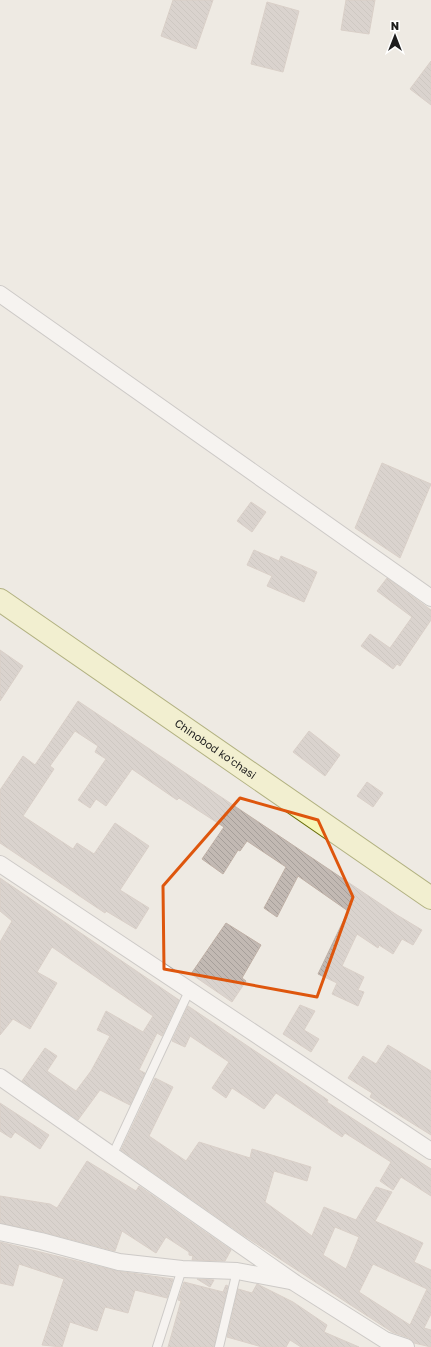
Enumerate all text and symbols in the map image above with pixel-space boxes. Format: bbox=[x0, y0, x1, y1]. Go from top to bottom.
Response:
north arrow bbox=[375, 16, 415, 56]
text: N bbox=[391, 19, 399, 32]
street label: Chinobod ko'chasi bbox=[173, 716, 259, 781]

